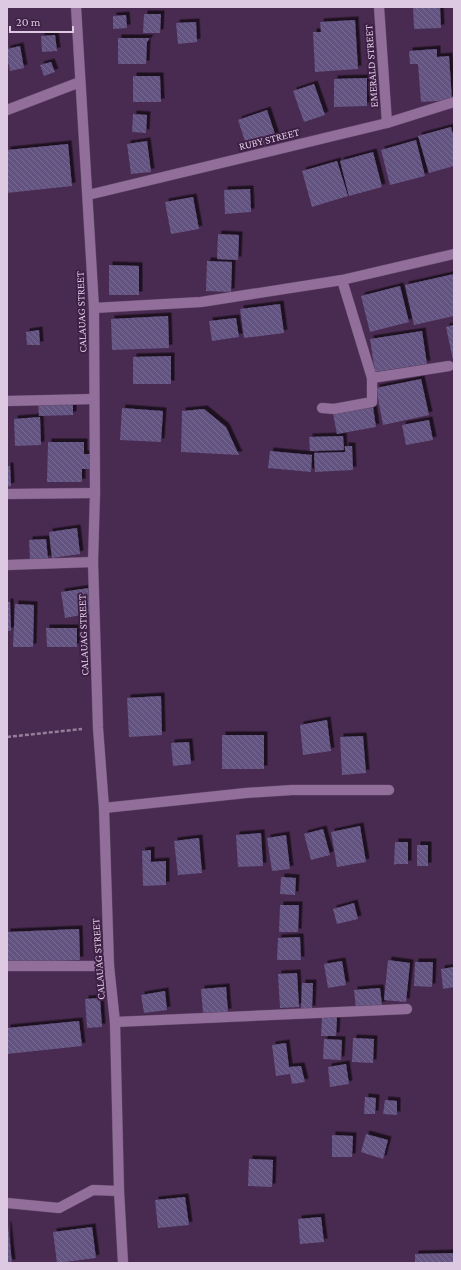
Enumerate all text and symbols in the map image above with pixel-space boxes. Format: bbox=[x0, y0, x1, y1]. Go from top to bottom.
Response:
scale bar bbox=[10, 8, 73, 34]
text: 20 m bbox=[16, 15, 41, 29]
street label: EMERALD STREET bbox=[362, 24, 380, 108]
street label: RUBY STREET bbox=[237, 126, 301, 152]
street label: CALAUAG STREET bbox=[74, 271, 88, 353]
street label: CALAUAG STREET bbox=[76, 594, 90, 676]
street label: CALAUAG STREET bbox=[89, 918, 107, 1000]

